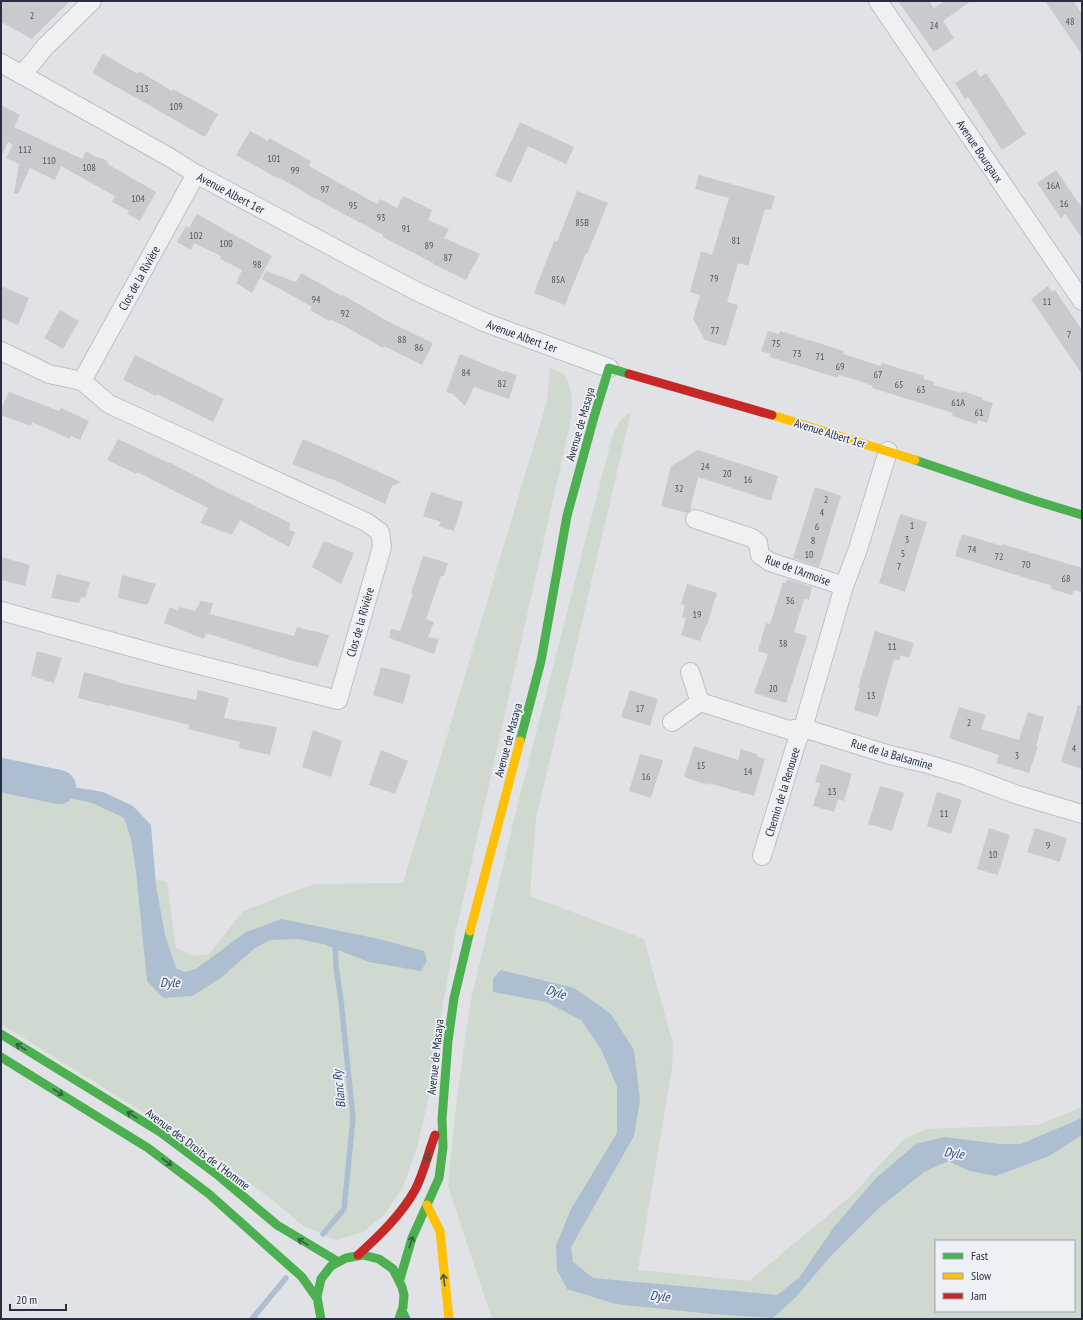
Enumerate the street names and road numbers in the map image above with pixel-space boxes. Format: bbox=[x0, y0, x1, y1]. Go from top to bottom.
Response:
street label: Avenue Bourgaux bbox=[954, 117, 1006, 185]
street label: Avenue Albert 1er bbox=[195, 169, 268, 217]
street label: Clos de la Rivière bbox=[115, 243, 163, 313]
street label: Avenue Albert 1er bbox=[485, 316, 560, 356]
street label: Avenue de Masaya bbox=[562, 385, 598, 463]
street label: Avenue Albert 1er bbox=[792, 415, 868, 451]
street label: Rue de l'Armoise bbox=[763, 551, 833, 589]
street label: Clos de la Rivière bbox=[343, 585, 377, 659]
street label: Avenue de Masaya bbox=[491, 701, 525, 779]
street label: Rue de la Balsamine bbox=[850, 735, 934, 773]
street label: Chemin de la Renouee bbox=[761, 746, 803, 838]
street label: Avenue de Masaya bbox=[424, 1018, 446, 1096]
street label: Avenue des Droits de l'Homme bbox=[143, 1105, 253, 1193]

